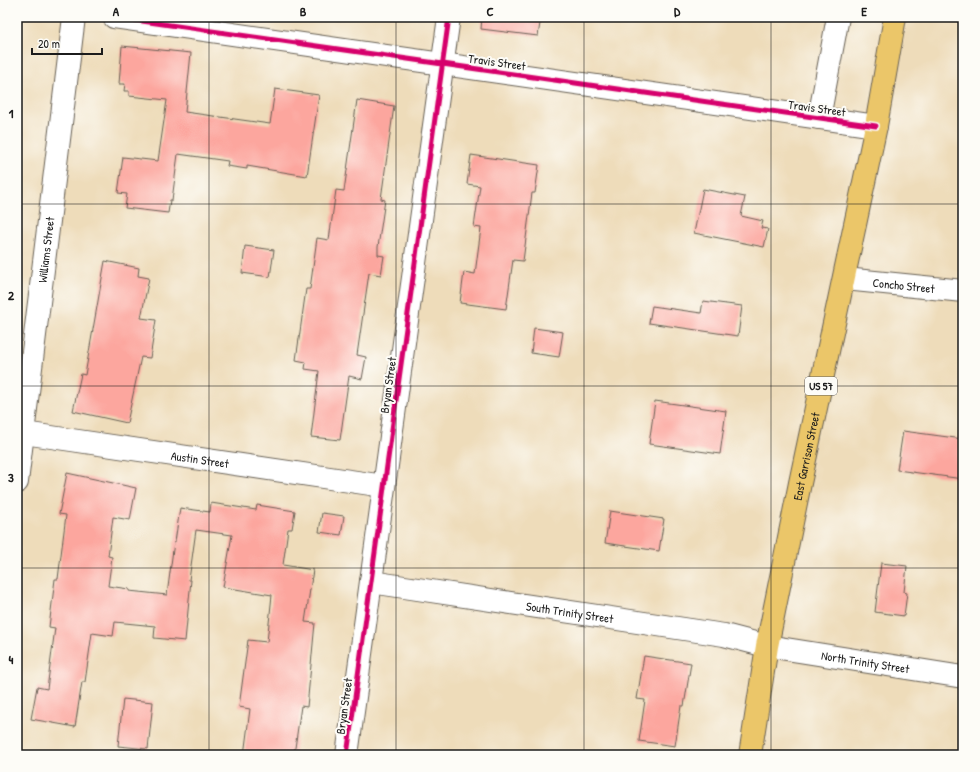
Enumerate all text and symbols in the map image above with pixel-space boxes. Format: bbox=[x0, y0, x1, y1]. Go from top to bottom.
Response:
text: A bbox=[113, 2, 120, 20]
text: B bbox=[300, 2, 307, 20]
text: C bbox=[486, 2, 494, 20]
text: D bbox=[674, 2, 681, 20]
text: E bbox=[861, 2, 867, 20]
scale bar bbox=[32, 30, 102, 56]
text: 20 m bbox=[38, 35, 60, 52]
street label: Travis Street bbox=[467, 50, 528, 75]
street label: Travis Street bbox=[787, 96, 848, 121]
text: 1 bbox=[9, 104, 14, 122]
street label: Williams Street bbox=[33, 215, 58, 284]
street label: Concho Street bbox=[872, 273, 936, 297]
text: 2 bbox=[8, 286, 15, 304]
street label: Bryan Street bbox=[376, 355, 400, 414]
road number: US 57 bbox=[805, 377, 837, 395]
street label: East Garrison Street bbox=[788, 410, 824, 502]
street label: Austin Street bbox=[170, 446, 231, 472]
text: 3 bbox=[8, 468, 14, 486]
street label: South Trinity Street bbox=[525, 597, 615, 627]
street label: North Trinity Street bbox=[820, 646, 912, 677]
text: 4 bbox=[9, 650, 14, 668]
street label: Bryan Street bbox=[332, 676, 356, 735]

